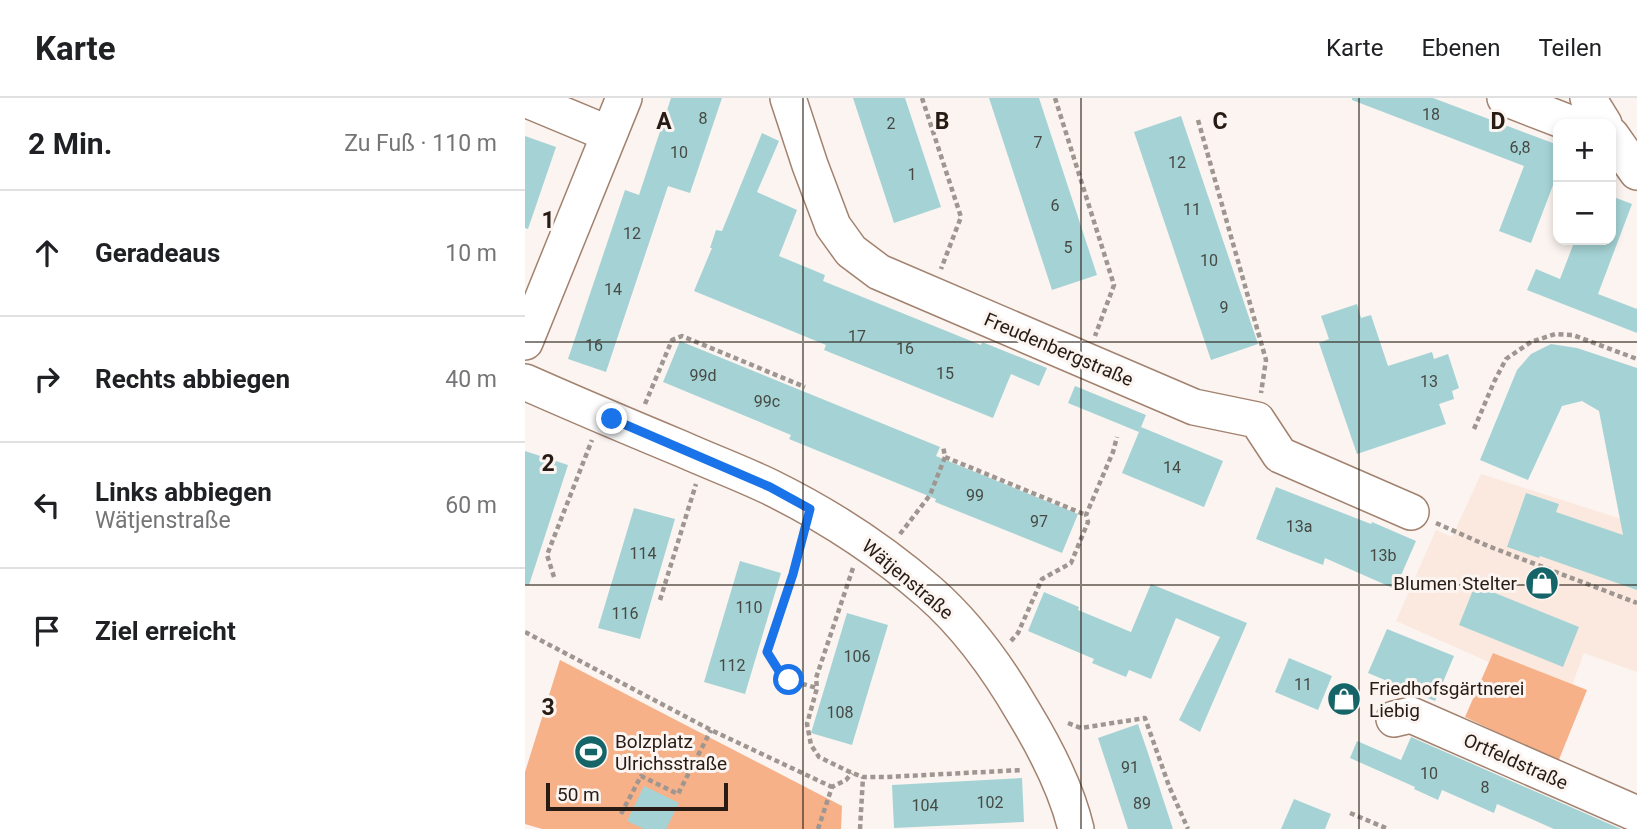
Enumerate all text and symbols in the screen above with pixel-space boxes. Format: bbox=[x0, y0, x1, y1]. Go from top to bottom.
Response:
text: Karte bbox=[35, 29, 116, 68]
text: Karte bbox=[1326, 34, 1383, 62]
text: Ebenen bbox=[1421, 34, 1500, 62]
text: Teilen bbox=[1538, 34, 1602, 62]
house number: 18 bbox=[1422, 105, 1440, 124]
text: A bbox=[656, 108, 672, 135]
text: B bbox=[935, 108, 949, 135]
text: C bbox=[1212, 108, 1228, 135]
text: D bbox=[1491, 108, 1505, 135]
house number: 8 bbox=[699, 109, 708, 128]
house number: 2 bbox=[887, 114, 896, 133]
map controls bbox=[1553, 119, 1616, 245]
button: + bbox=[1553, 119, 1616, 182]
text: 2 Min. bbox=[28, 126, 112, 161]
text: Zu Fuß · 110 m bbox=[344, 130, 497, 157]
house number: 7 bbox=[1034, 133, 1043, 152]
house number: 6,8 bbox=[1509, 138, 1531, 157]
house number: 10 bbox=[670, 143, 688, 162]
house number: 12 bbox=[1168, 153, 1186, 172]
house number: 1 bbox=[908, 165, 917, 184]
button: − bbox=[1553, 182, 1616, 245]
house number: 6 bbox=[1051, 196, 1060, 215]
house number: 11 bbox=[1183, 200, 1201, 219]
text: 1 bbox=[541, 207, 555, 234]
house number: 12 bbox=[623, 224, 641, 243]
icon: ahead bbox=[28, 234, 66, 272]
text: Geradeaus bbox=[95, 238, 220, 268]
house number: 5 bbox=[1064, 238, 1073, 257]
text: 10 m bbox=[445, 240, 497, 267]
house number: 10 bbox=[1200, 251, 1218, 270]
house number: 14 bbox=[604, 280, 622, 299]
house number: 9 bbox=[1220, 298, 1229, 317]
street label: Freudenbergstraße bbox=[981, 308, 1137, 391]
house number: 17 bbox=[848, 327, 866, 346]
house number: 16 bbox=[585, 336, 603, 355]
house number: 16 bbox=[896, 339, 914, 358]
icon: right bbox=[28, 360, 66, 398]
text: Rechts abbiegen bbox=[95, 364, 290, 394]
house number: 15 bbox=[936, 364, 954, 383]
text: 40 m bbox=[445, 366, 497, 393]
house number: 99d bbox=[689, 366, 717, 385]
house number: 13 bbox=[1420, 372, 1438, 391]
house number: 99c bbox=[754, 392, 780, 411]
route end bbox=[596, 403, 627, 434]
text: 2 bbox=[541, 450, 555, 477]
house number: 14 bbox=[1163, 458, 1181, 477]
text: Links abbiegen bbox=[95, 477, 272, 507]
icon: left bbox=[28, 486, 66, 524]
house number: 99 bbox=[966, 486, 984, 505]
text: 60 m bbox=[445, 492, 497, 519]
text: Wätjenstraße bbox=[95, 507, 231, 534]
house number: 97 bbox=[1030, 512, 1048, 531]
house number: 13a bbox=[1286, 517, 1312, 536]
street label: Wätjenstraße bbox=[857, 535, 958, 624]
house number: 114 bbox=[630, 544, 656, 563]
house number: 13b bbox=[1370, 546, 1397, 565]
shop icon: Blumen Stelter bbox=[1523, 564, 1561, 602]
place label: Blumen Stelter bbox=[1393, 572, 1518, 595]
house number: 110 bbox=[736, 598, 762, 617]
house number: 116 bbox=[612, 604, 638, 623]
icon: arrive bbox=[28, 612, 66, 650]
text: Ziel erreicht bbox=[95, 616, 236, 646]
house number: 106 bbox=[844, 647, 870, 666]
house number: 112 bbox=[719, 656, 745, 675]
route start bbox=[773, 664, 804, 695]
house number: 11 bbox=[1294, 675, 1312, 694]
place label: Friedhofsgärtnerei Liebig bbox=[1369, 677, 1524, 722]
shop icon: Friedhofsgärtnerei Liebig bbox=[1325, 680, 1363, 718]
text: 3 bbox=[541, 694, 555, 721]
house number: 108 bbox=[827, 703, 853, 722]
street label: Ortfeldstraße bbox=[1460, 728, 1572, 795]
place label: Bolzplatz Ulrichsstraße bbox=[615, 730, 727, 775]
sports icon: Bolzplatz Ulrichsstraße bbox=[572, 733, 610, 771]
house number: 91 bbox=[1121, 758, 1139, 777]
house number: 10 bbox=[1420, 764, 1438, 783]
house number: 8 bbox=[1481, 778, 1490, 797]
scale bar bbox=[546, 780, 728, 812]
text: 50 m bbox=[557, 783, 600, 806]
house number: 102 bbox=[977, 793, 1003, 812]
house number: 89 bbox=[1133, 794, 1151, 813]
house number: 104 bbox=[912, 796, 938, 815]

